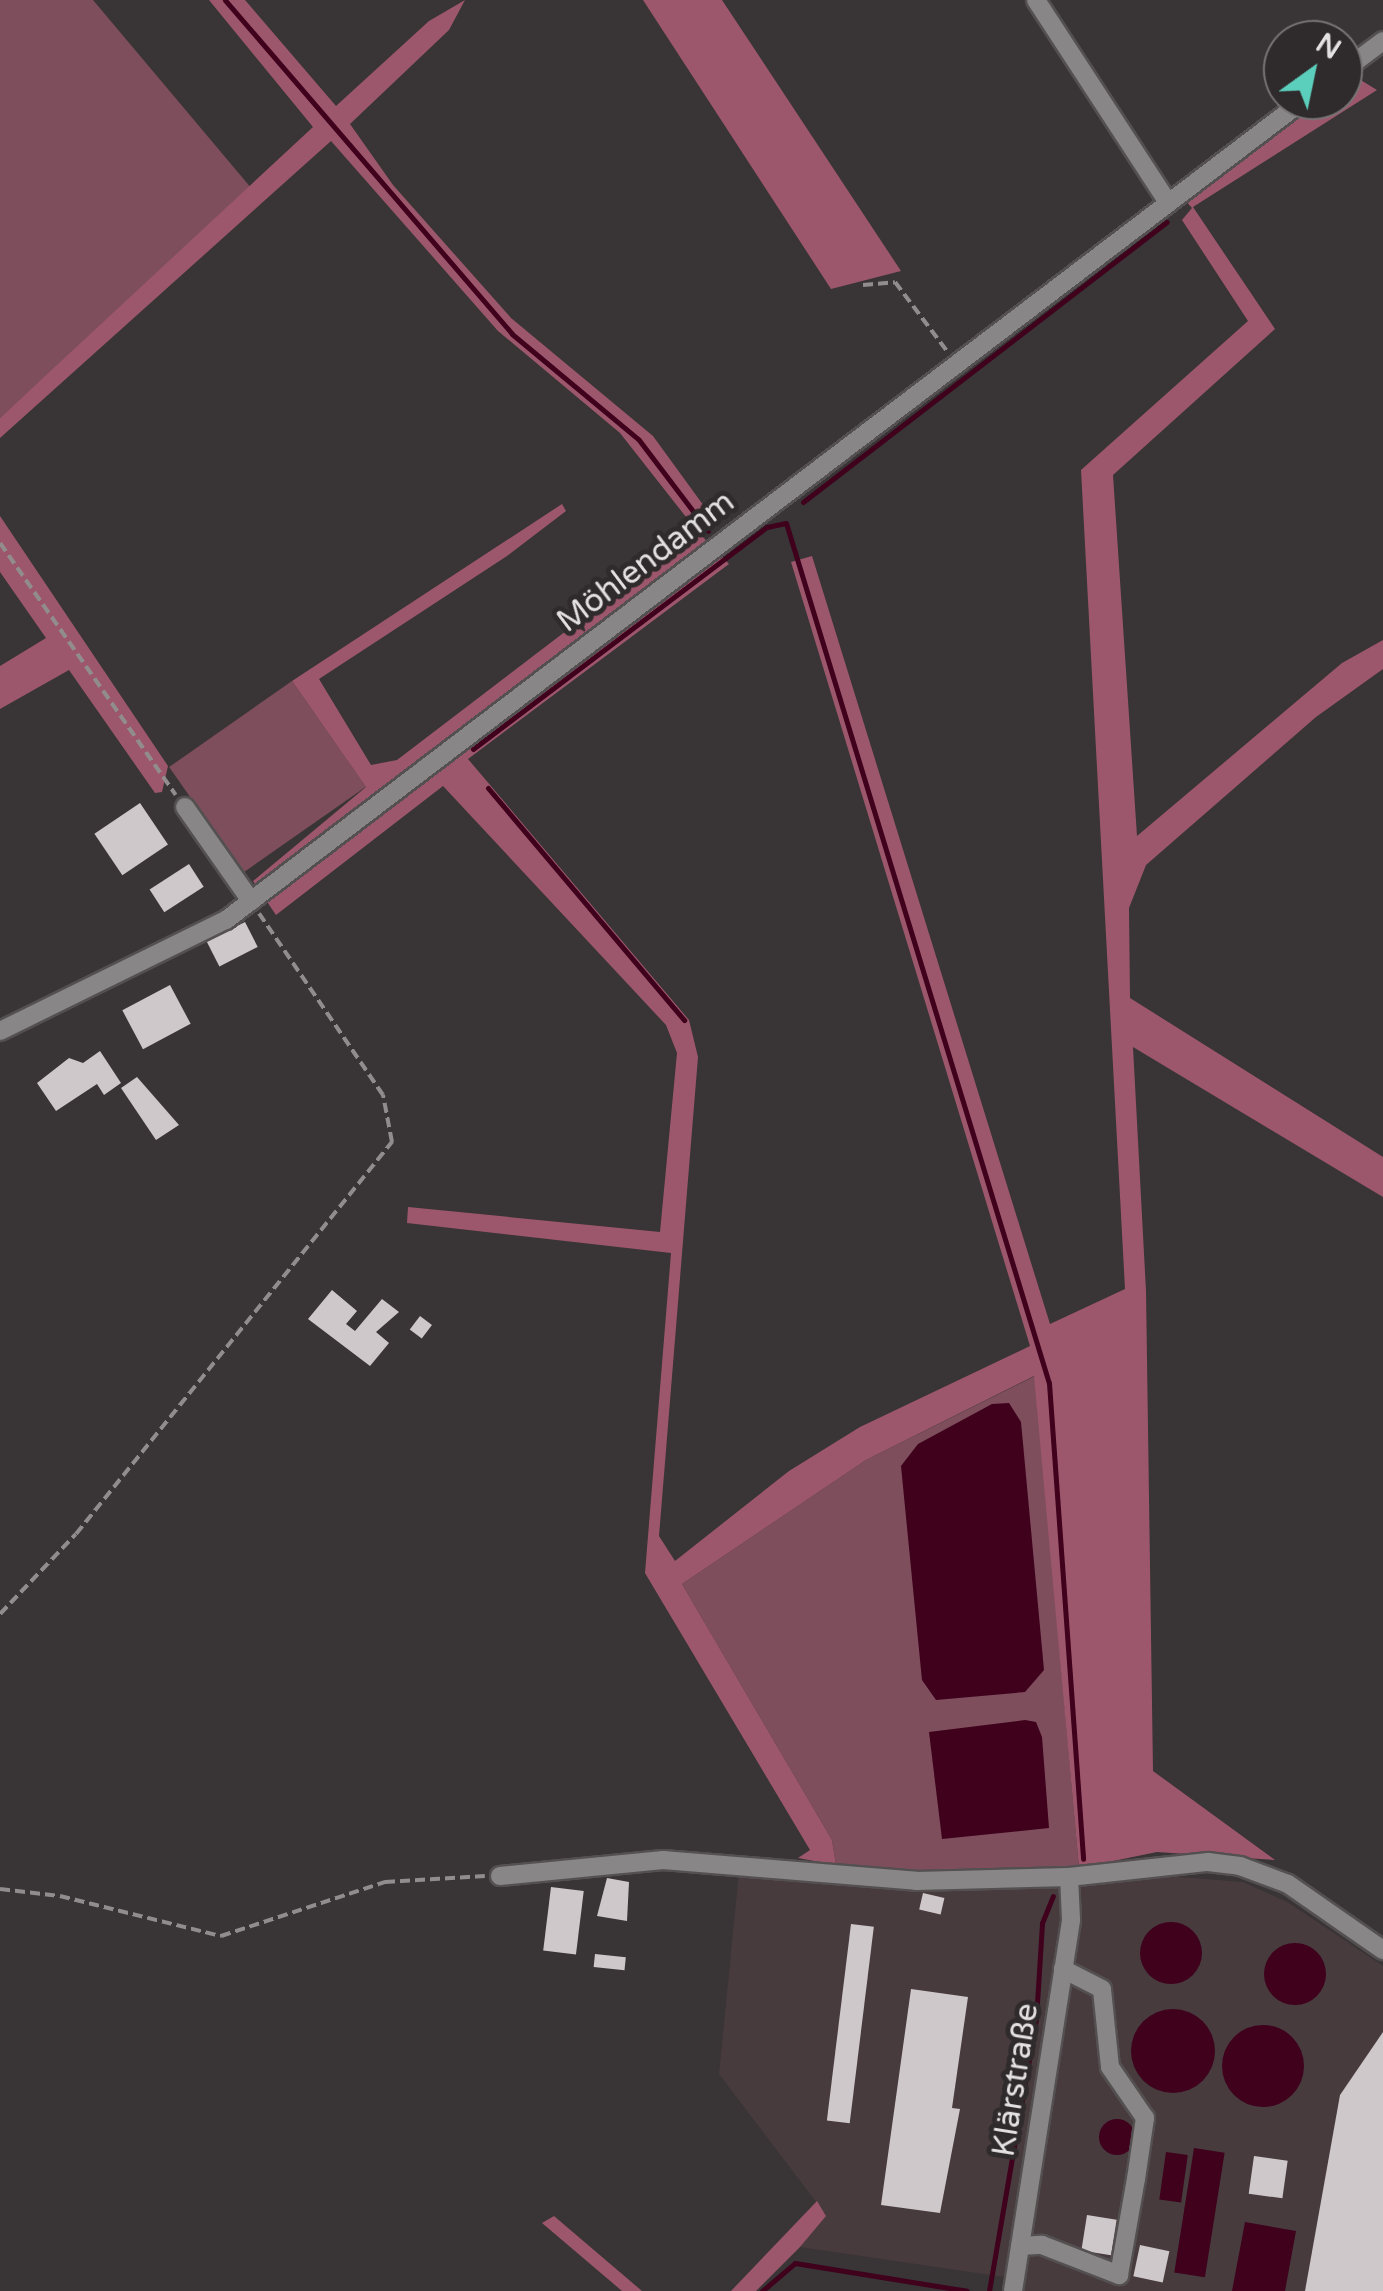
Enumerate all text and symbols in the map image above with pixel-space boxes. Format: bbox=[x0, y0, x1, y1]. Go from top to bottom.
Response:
north arrow bbox=[1263, 20, 1363, 120]
text: N bbox=[1310, 26, 1347, 67]
street label: Möhlendamm bbox=[550, 483, 742, 641]
street label: Klärstraße bbox=[985, 2000, 1047, 2160]

